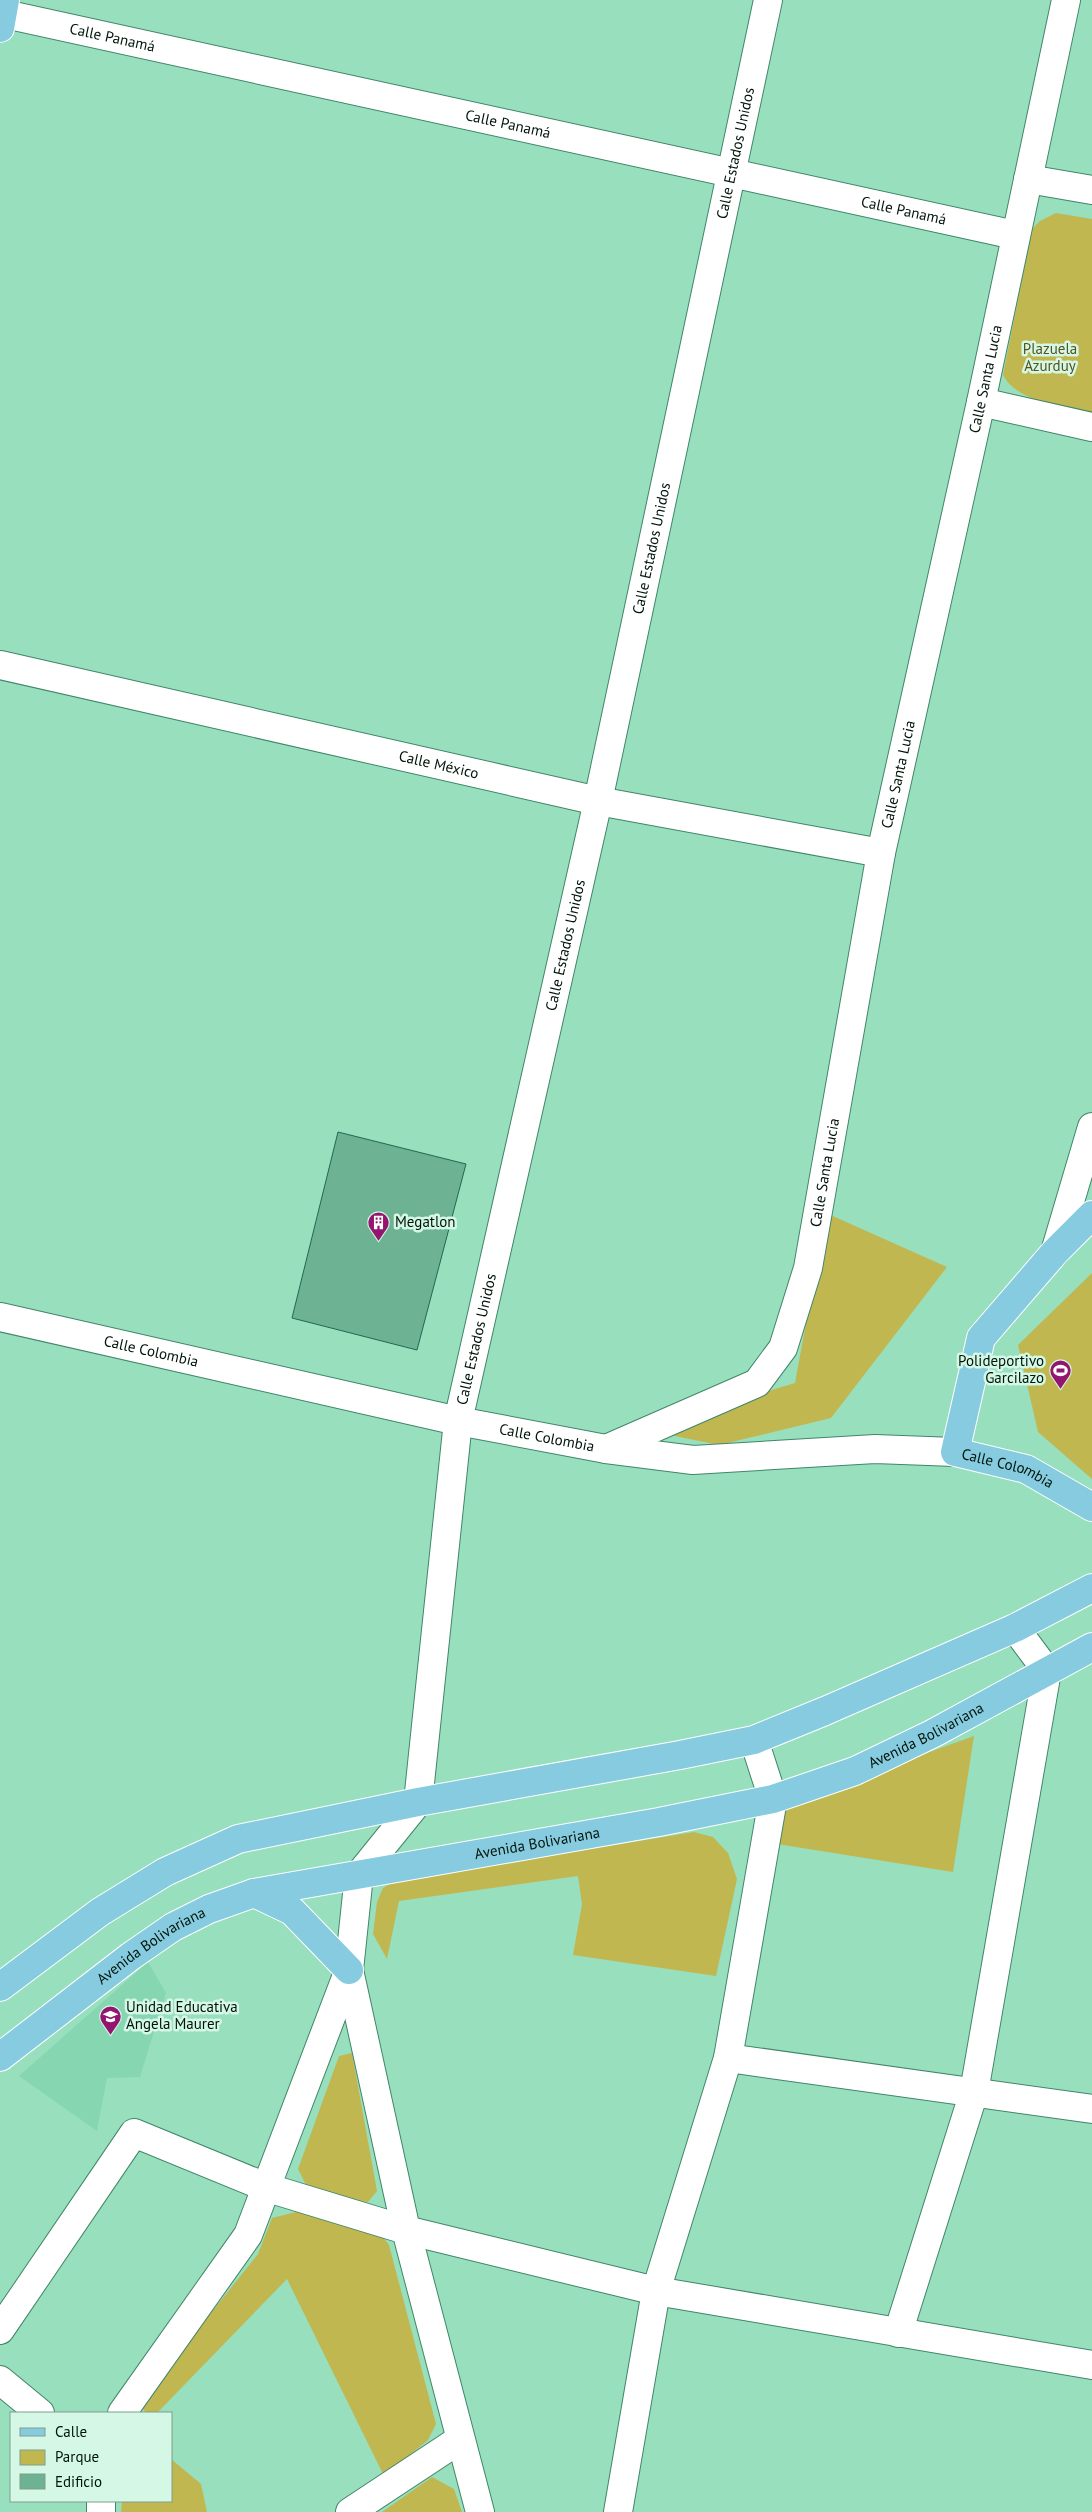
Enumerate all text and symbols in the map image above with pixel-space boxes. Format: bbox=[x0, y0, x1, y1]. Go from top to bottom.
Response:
street label: Calle Panamá bbox=[68, 19, 157, 56]
street label: Calle Estados Unidos bbox=[712, 86, 758, 221]
street label: Calle Panamá bbox=[464, 105, 553, 142]
street label: Calle Panamá bbox=[859, 192, 948, 229]
street label: Calle Santa Lucia bbox=[964, 323, 1006, 435]
park label: Plazuela Azurduy bbox=[1023, 339, 1077, 375]
street label: Calle Estados Unidos bbox=[628, 481, 674, 616]
street label: Calle Santa Lucia bbox=[877, 719, 919, 830]
street label: Calle México bbox=[397, 746, 481, 783]
street label: Calle Estados Unidos bbox=[541, 878, 589, 1013]
street label: Calle Santa Lucia bbox=[805, 1117, 843, 1229]
building icon: Megatlon bbox=[367, 1210, 391, 1241]
place label: Megatlon bbox=[395, 1212, 456, 1231]
street label: Calle Estados Unidos bbox=[452, 1272, 500, 1407]
street label: Calle Colombia bbox=[102, 1331, 200, 1371]
place label: Polideportivo Garcilazo bbox=[958, 1351, 1044, 1387]
sports icon: Polideportivo Garcilazo bbox=[1048, 1358, 1072, 1389]
street label: Calle Colombia bbox=[498, 1419, 596, 1456]
street label: Calle Colombia bbox=[960, 1444, 1057, 1492]
street label: Avenida Bolivariana bbox=[865, 1698, 987, 1772]
street label: Avenida Bolivariana bbox=[473, 1823, 601, 1863]
street label: Avenida Bolivariana bbox=[93, 1902, 208, 1988]
place label: Unidad Educativa Angela Maurer bbox=[126, 1997, 238, 2033]
school or university icon: Unidad Educativa Angela Maurer bbox=[98, 2004, 122, 2035]
legend bbox=[10, 2412, 172, 2502]
text: Calle bbox=[55, 2422, 87, 2441]
text: Parque bbox=[55, 2447, 99, 2466]
text: Edificio bbox=[55, 2472, 102, 2491]

